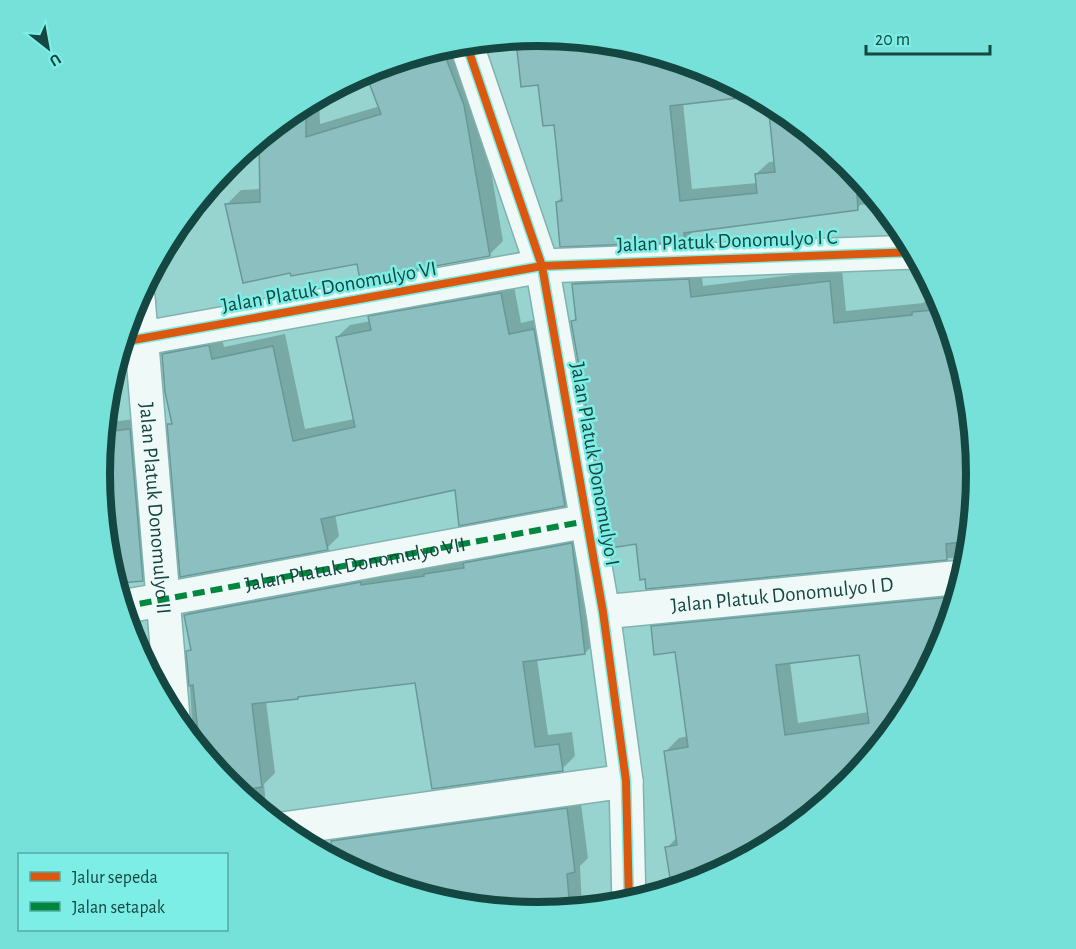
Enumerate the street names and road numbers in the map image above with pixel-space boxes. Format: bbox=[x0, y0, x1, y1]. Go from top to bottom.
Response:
street label: Jalan Platuk Donomulyo I C bbox=[616, 227, 838, 255]
street label: Jalan Platuk Donomulyo VI bbox=[220, 258, 438, 316]
street label: Jalan Platuk Donomulyo I bbox=[567, 361, 623, 567]
street label: Jalan Platuk Donomulyo II bbox=[136, 402, 175, 615]
street label: Jalan Platuk Donomulyo VII bbox=[243, 533, 467, 595]
street label: Jalan Platuk Donomulyo I D bbox=[670, 573, 894, 616]

